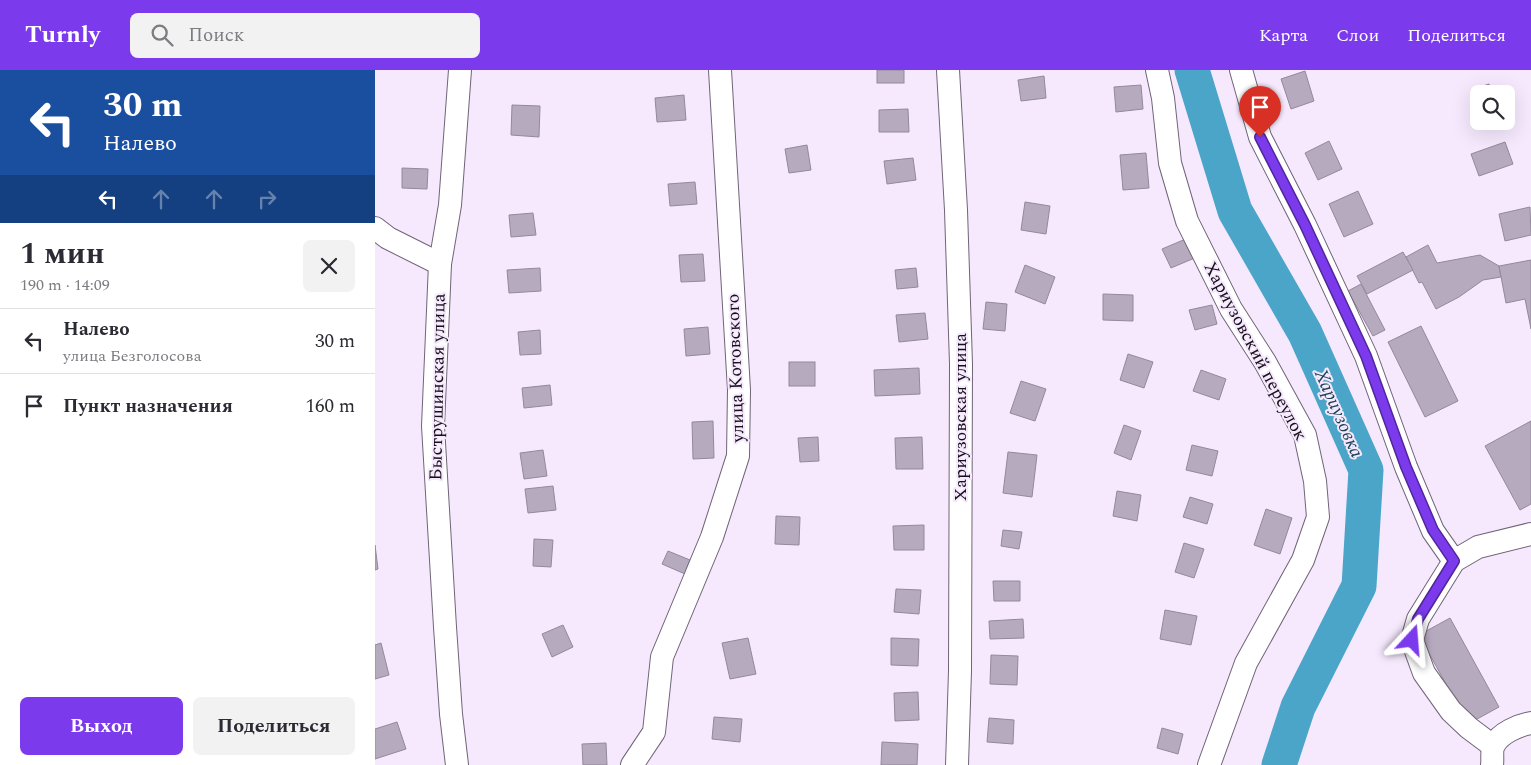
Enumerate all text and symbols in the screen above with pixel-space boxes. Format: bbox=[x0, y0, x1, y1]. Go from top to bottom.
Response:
search box bbox=[130, 13, 480, 58]
text: Turnly bbox=[25, 17, 100, 53]
icon: search bbox=[148, 21, 176, 49]
text: Поиск bbox=[188, 21, 244, 50]
text: Карта bbox=[1259, 22, 1308, 49]
text: Слои bbox=[1336, 22, 1379, 49]
text: Поделиться bbox=[1407, 22, 1506, 49]
text: 30 m bbox=[103, 79, 183, 132]
map controls bbox=[1470, 85, 1515, 130]
button: search bbox=[1470, 85, 1515, 130]
pin bbox=[1239, 86, 1281, 137]
icon: left bbox=[20, 90, 85, 155]
icon: arrive bbox=[1246, 93, 1274, 121]
text: Налево bbox=[103, 127, 177, 160]
icon: left bbox=[94, 185, 122, 213]
icon: ahead bbox=[147, 185, 175, 213]
icon: ahead bbox=[200, 185, 228, 213]
icon: right bbox=[253, 185, 281, 213]
text: 1 мин bbox=[20, 231, 105, 277]
button: close bbox=[303, 240, 355, 292]
street label: Хариузовский переулок bbox=[1197, 257, 1314, 446]
text: 190 m · 14:09 bbox=[20, 273, 110, 297]
street label: Быструшинская улица bbox=[422, 293, 453, 481]
street label: улица Котовского bbox=[719, 293, 752, 444]
text: Налево bbox=[63, 315, 130, 344]
icon: left bbox=[20, 327, 48, 355]
text: 30 m bbox=[315, 327, 355, 356]
street label: Хариузовская улица bbox=[947, 333, 974, 501]
text: улица Безголосова bbox=[63, 344, 201, 368]
water label: Хариузовка bbox=[1306, 364, 1371, 463]
icon: arrive bbox=[20, 392, 48, 420]
text: Пункт назначения bbox=[63, 392, 233, 421]
text: 160 m bbox=[305, 392, 355, 421]
position arrow bbox=[1385, 613, 1437, 665]
button: Выход bbox=[20, 697, 183, 755]
button: Поделиться bbox=[193, 697, 355, 755]

